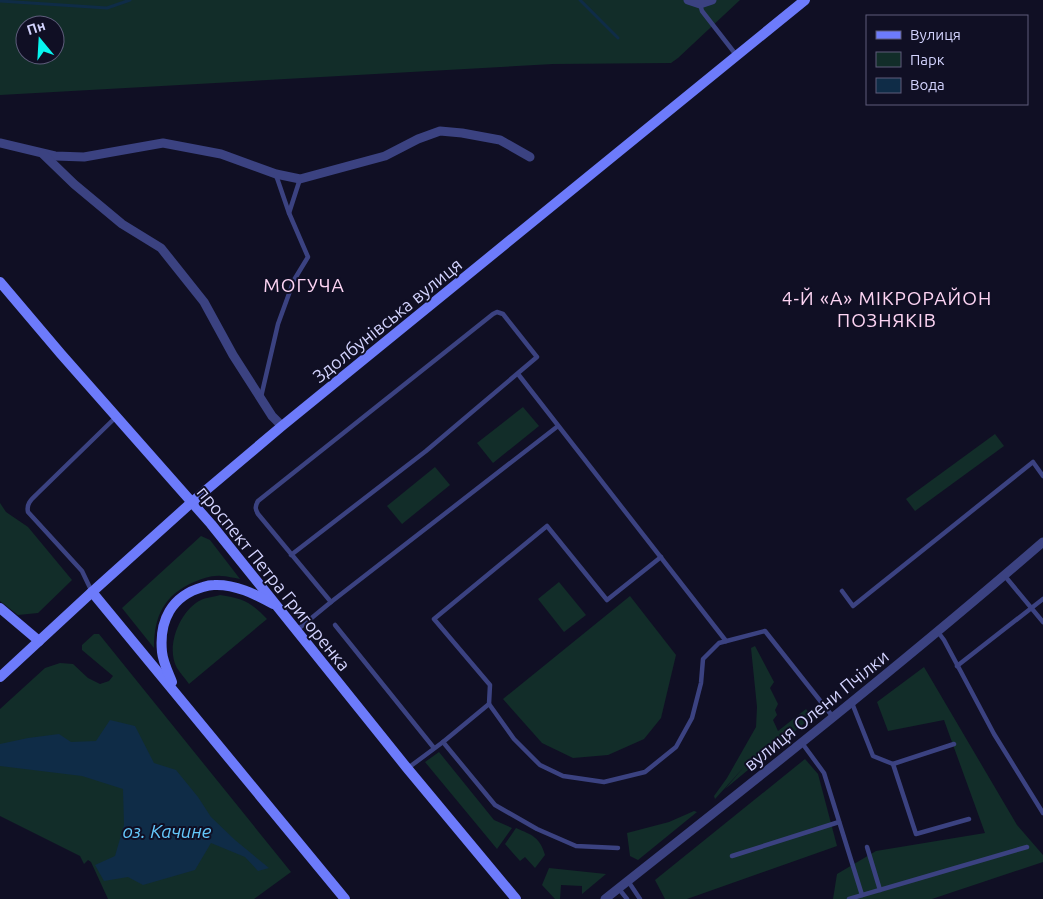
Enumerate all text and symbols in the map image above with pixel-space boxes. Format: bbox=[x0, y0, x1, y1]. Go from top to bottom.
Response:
north arrow bbox=[15, 15, 65, 65]
legend bbox=[866, 15, 1028, 105]
text: Пн bbox=[25, 17, 47, 38]
text: Вулиця bbox=[910, 26, 961, 43]
text: Парк bbox=[910, 51, 945, 68]
text: Вода bbox=[910, 76, 945, 93]
street label: Здолбунівська вулиця bbox=[309, 254, 465, 386]
district label: МОГУЧА bbox=[263, 274, 345, 296]
district label: 4-Й «А» МІКРОРАЙОН ПОЗНЯКІВ bbox=[782, 287, 992, 331]
street label: проспект Петра Григоренка bbox=[193, 482, 355, 674]
street label: вулиця Олени Пчілки bbox=[740, 646, 892, 774]
water label: оз. Качине bbox=[123, 820, 212, 842]

